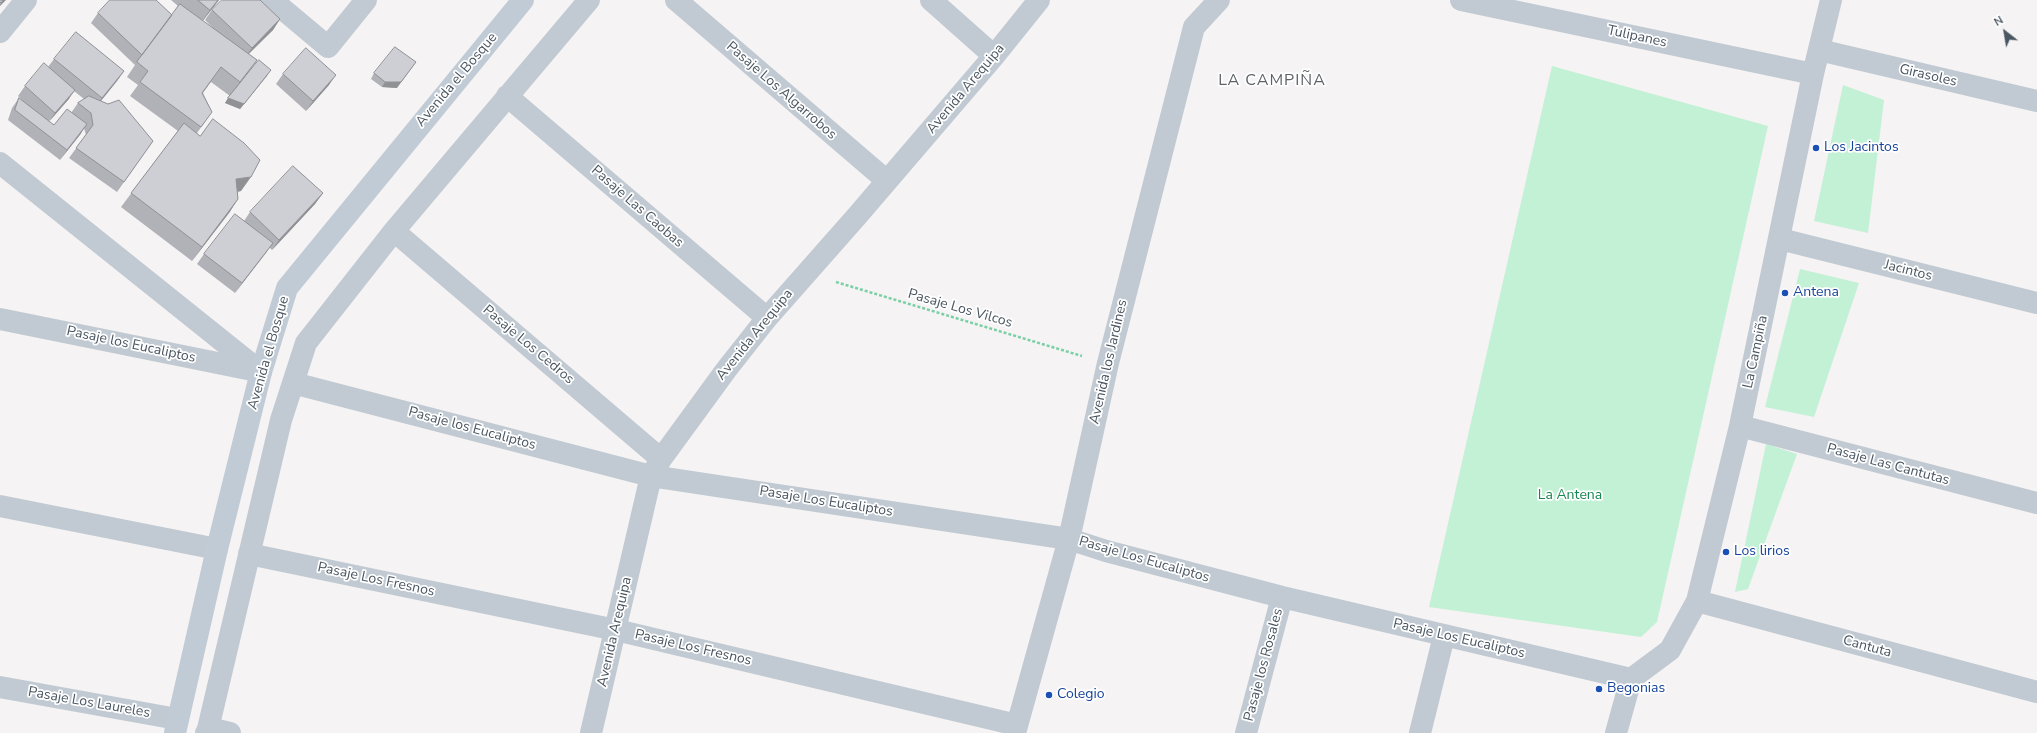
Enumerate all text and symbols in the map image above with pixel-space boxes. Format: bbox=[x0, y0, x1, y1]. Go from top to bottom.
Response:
north arrow bbox=[1985, 12, 2025, 52]
text: N bbox=[1991, 13, 2006, 30]
street label: Tulipanes bbox=[1606, 23, 1668, 51]
street label: Avenida el Bosque bbox=[413, 30, 501, 130]
street label: Pasaje Los Algarrobos bbox=[723, 39, 839, 143]
street label: Avenida Arequipa bbox=[924, 41, 1008, 137]
street label: Girasoles bbox=[1898, 61, 1958, 91]
district label: LA CAMPIÑA bbox=[1218, 71, 1326, 91]
place label: Los Jacintos bbox=[1824, 140, 1899, 156]
marker: Los Jacintos bbox=[1811, 143, 1821, 153]
street label: Pasaje Las Caobas bbox=[588, 162, 686, 252]
street label: Jacintos bbox=[1882, 257, 1934, 285]
place label: Antena bbox=[1793, 285, 1839, 301]
street label: Avenida Arequipa bbox=[713, 286, 797, 384]
street label: Pasaje Los Vilcos bbox=[906, 286, 1014, 332]
marker: Antena bbox=[1780, 288, 1790, 298]
street label: Avenida el Bosque bbox=[245, 294, 293, 412]
street label: Avenida los Jardines bbox=[1086, 298, 1132, 426]
street label: Pasaje Los Cedros bbox=[479, 302, 577, 388]
street label: La Campiña bbox=[1740, 314, 1772, 390]
street label: Pasaje los Eucaliptos bbox=[65, 323, 197, 367]
street label: Pasaje los Eucaliptos bbox=[406, 404, 538, 454]
street label: Pasaje Las Cantutas bbox=[1825, 441, 1951, 489]
street label: Pasaje Los Eucaliptos bbox=[758, 483, 894, 521]
park label: La Antena bbox=[1538, 488, 1602, 504]
street label: Pasaje Los Eucaliptos bbox=[1077, 533, 1211, 587]
place label: Los lirios bbox=[1734, 544, 1790, 560]
marker: Los lirios bbox=[1721, 547, 1731, 557]
street label: Pasaje Los Fresnos bbox=[316, 559, 436, 601]
street label: Avenida Arequipa bbox=[594, 575, 636, 689]
street label: Pasaje los Rosales bbox=[1241, 607, 1287, 723]
street label: Pasaje Los Eucaliptos bbox=[1391, 616, 1527, 662]
street label: Pasaje Los Fresnos bbox=[633, 626, 753, 670]
street label: Cantuta bbox=[1841, 632, 1893, 662]
place label: Begonias bbox=[1607, 681, 1665, 697]
street label: Pasaje Los Laureles bbox=[27, 684, 151, 722]
marker: Begonias bbox=[1594, 684, 1604, 694]
place label: Colegio bbox=[1057, 687, 1104, 703]
marker: Colegio bbox=[1044, 690, 1054, 700]

